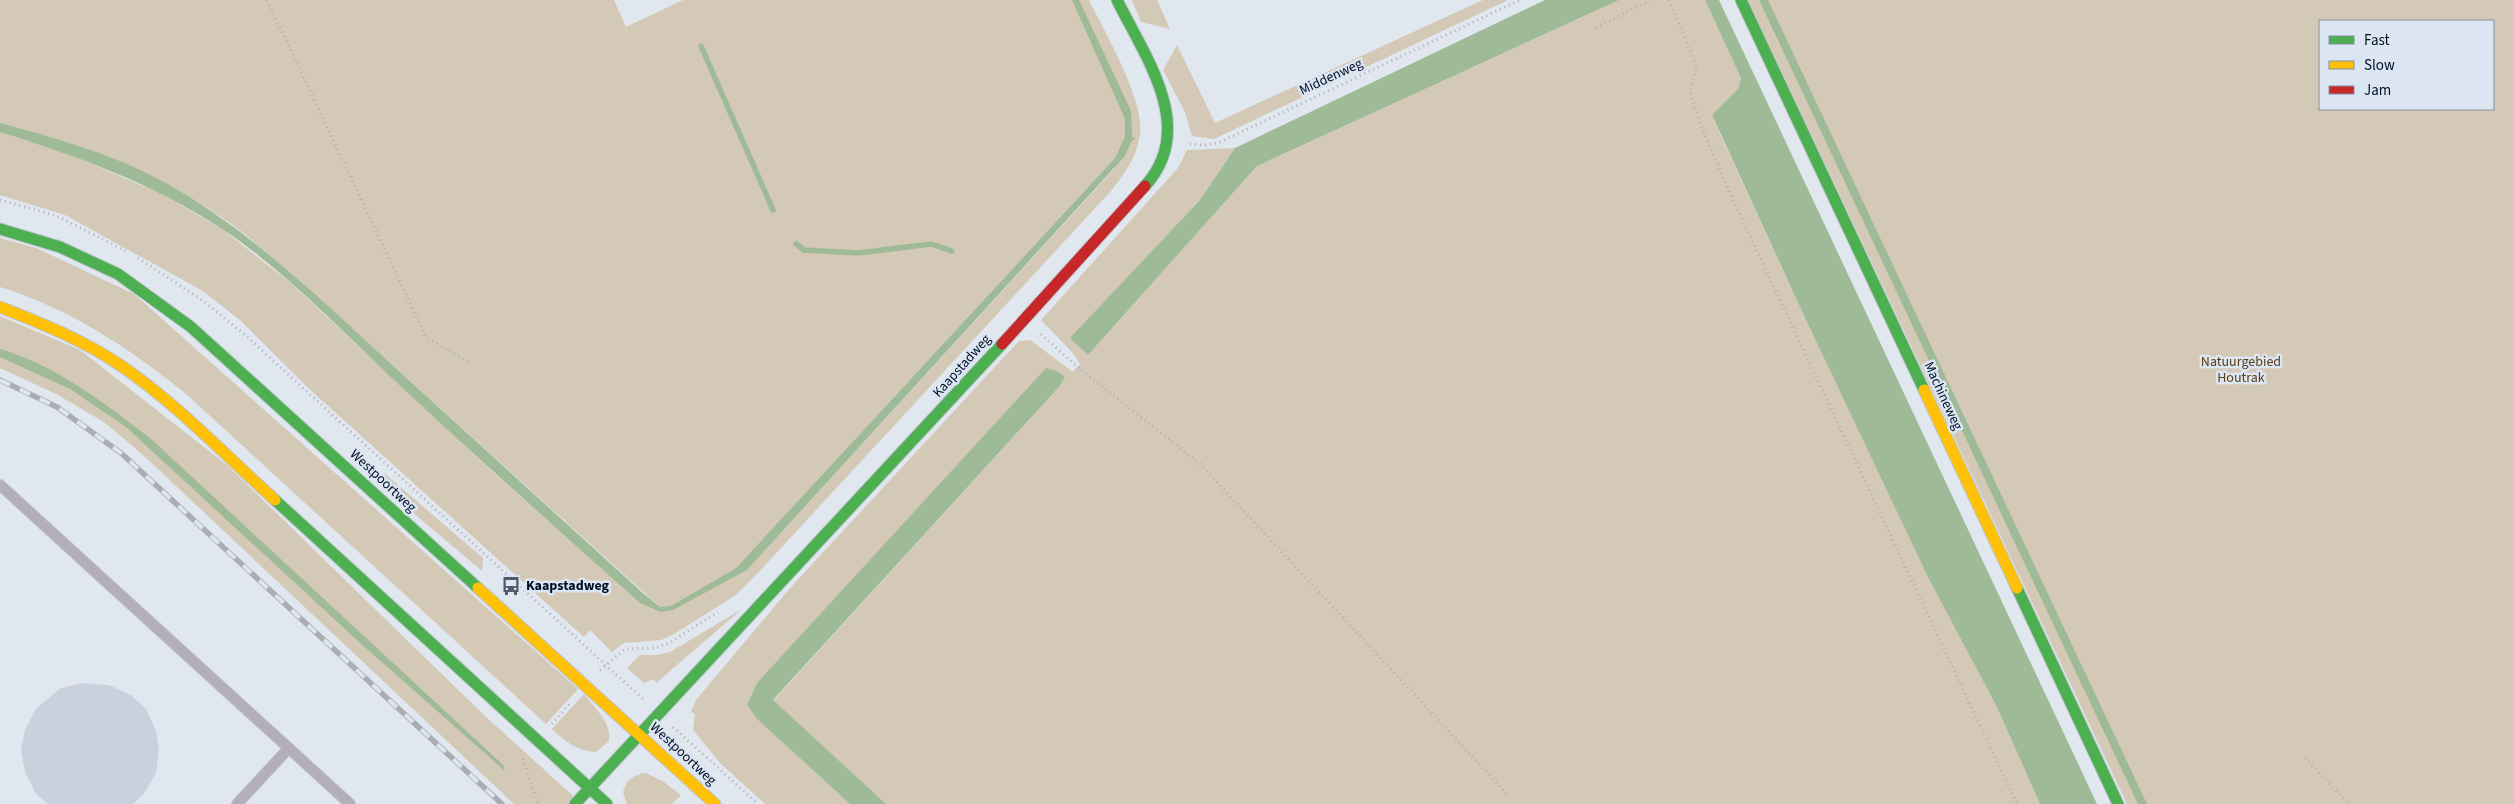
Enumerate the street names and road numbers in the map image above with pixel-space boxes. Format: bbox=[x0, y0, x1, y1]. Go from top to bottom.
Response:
street label: Middenweg bbox=[1296, 54, 1366, 100]
street label: Kaapstadweg bbox=[928, 330, 996, 402]
street label: Machineweg bbox=[1918, 359, 1968, 433]
street label: Westpoortweg bbox=[345, 445, 421, 517]
street label: Westpoortweg bbox=[645, 718, 721, 790]

